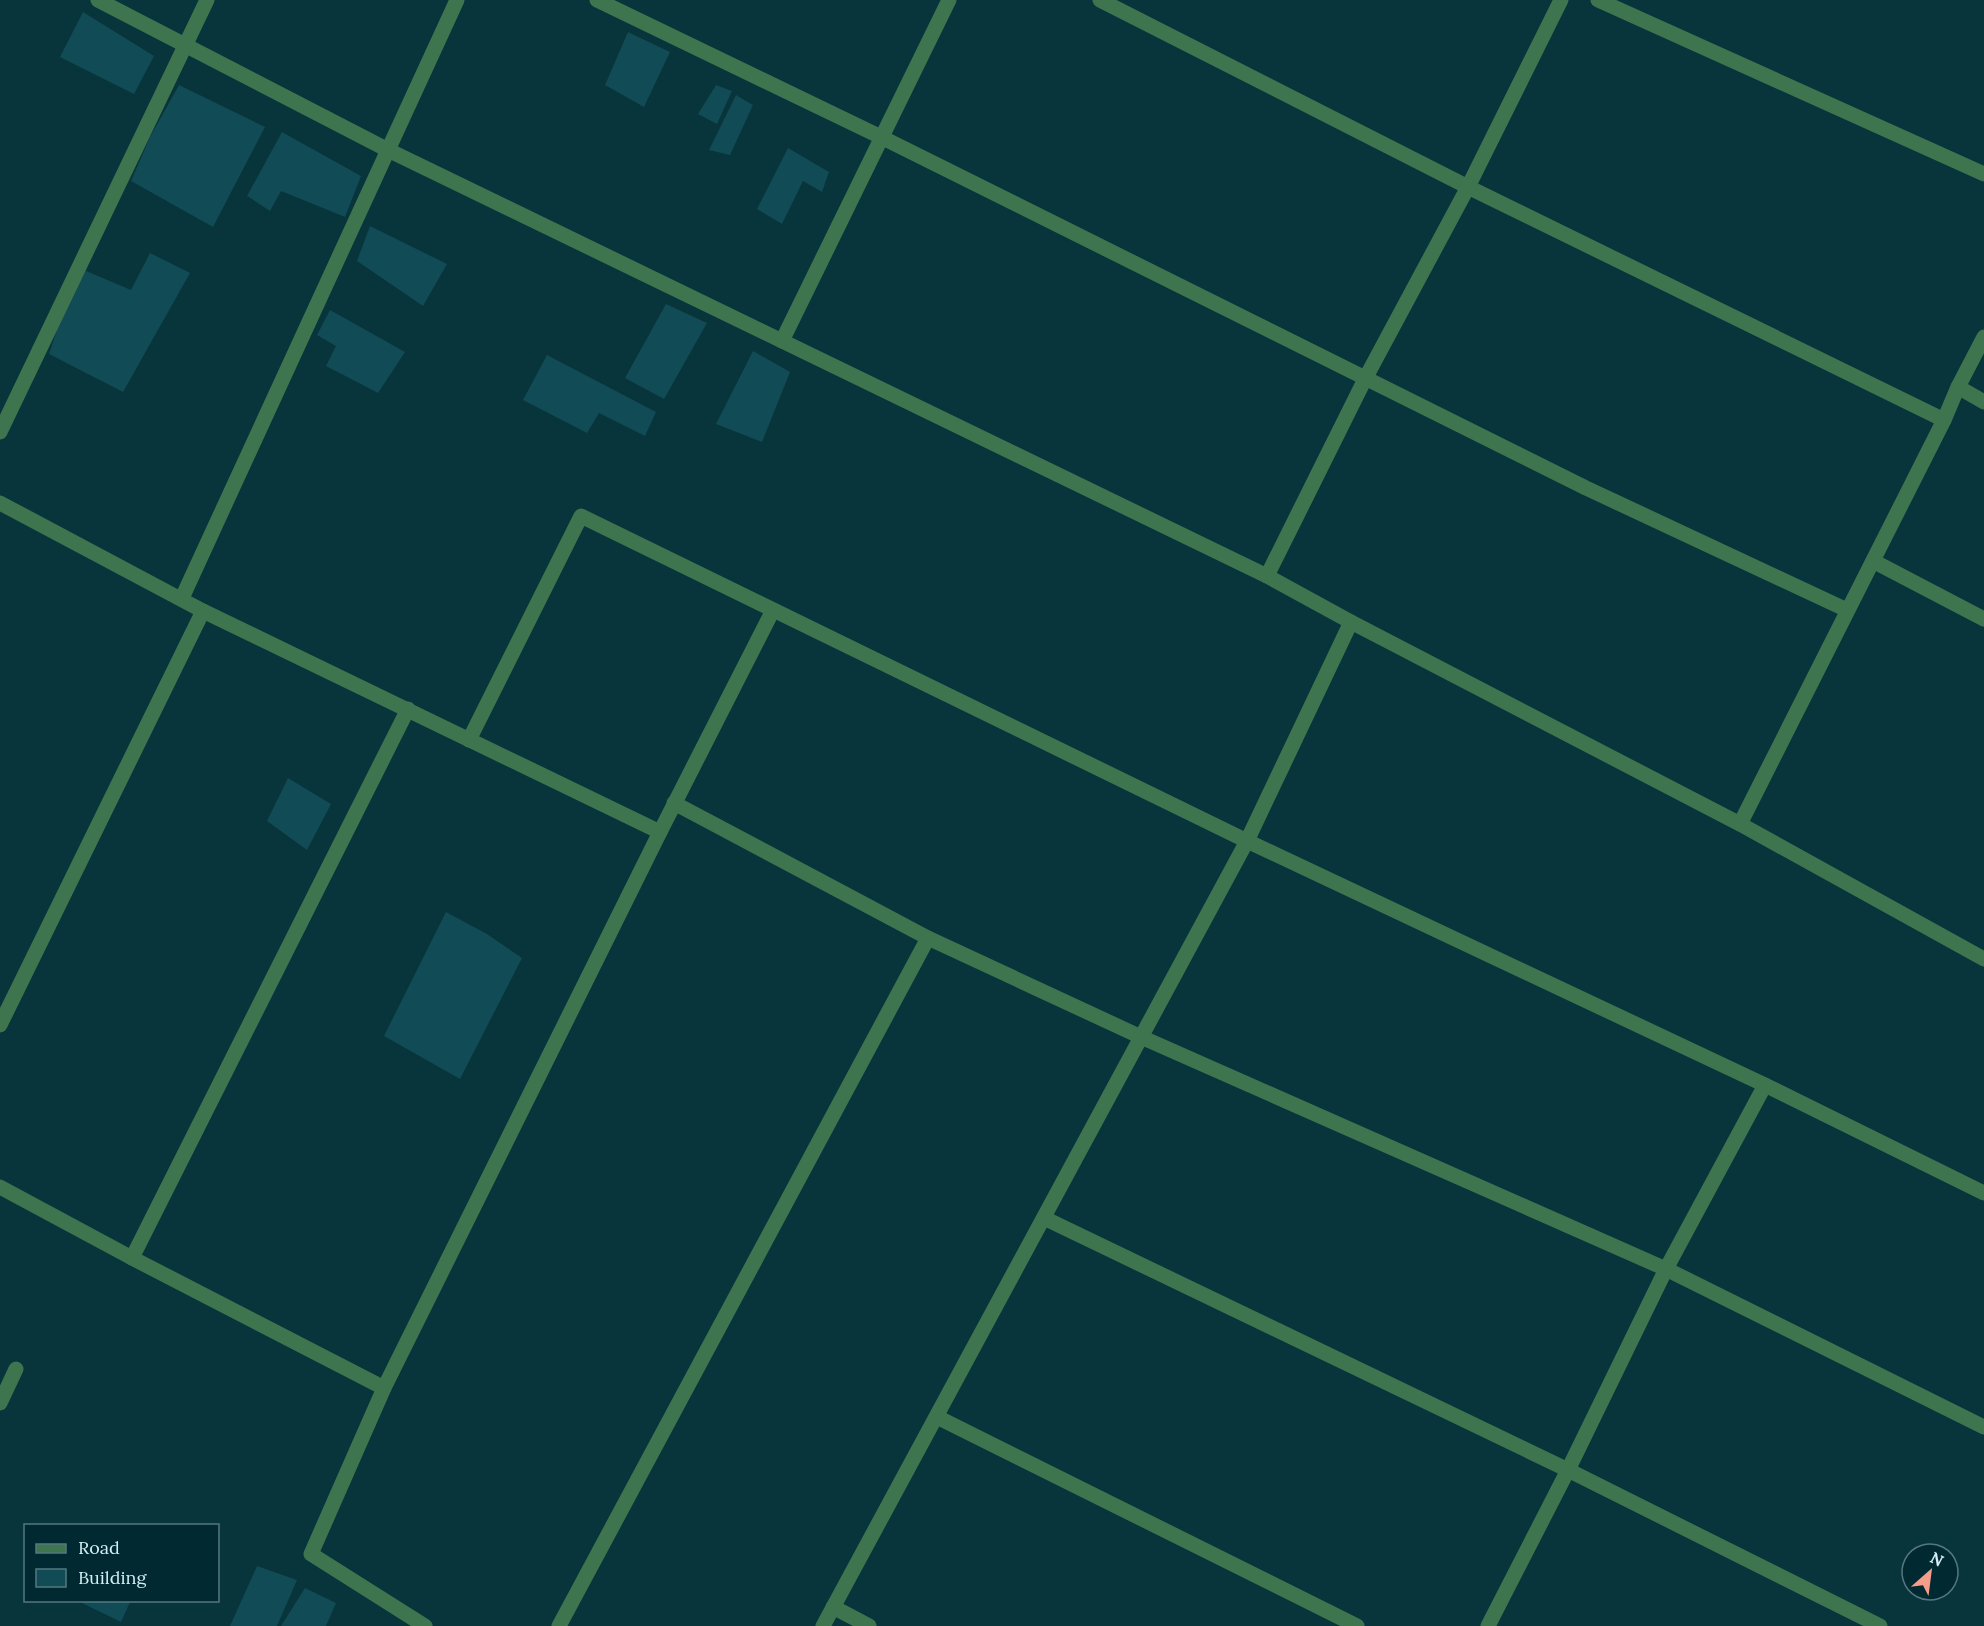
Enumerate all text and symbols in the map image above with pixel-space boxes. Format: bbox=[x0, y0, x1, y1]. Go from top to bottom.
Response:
legend bbox=[24, 1524, 219, 1602]
text: Road bbox=[78, 1536, 120, 1559]
north arrow bbox=[1900, 1542, 1960, 1602]
text: N bbox=[1927, 1547, 1947, 1570]
text: Building bbox=[78, 1566, 148, 1589]

